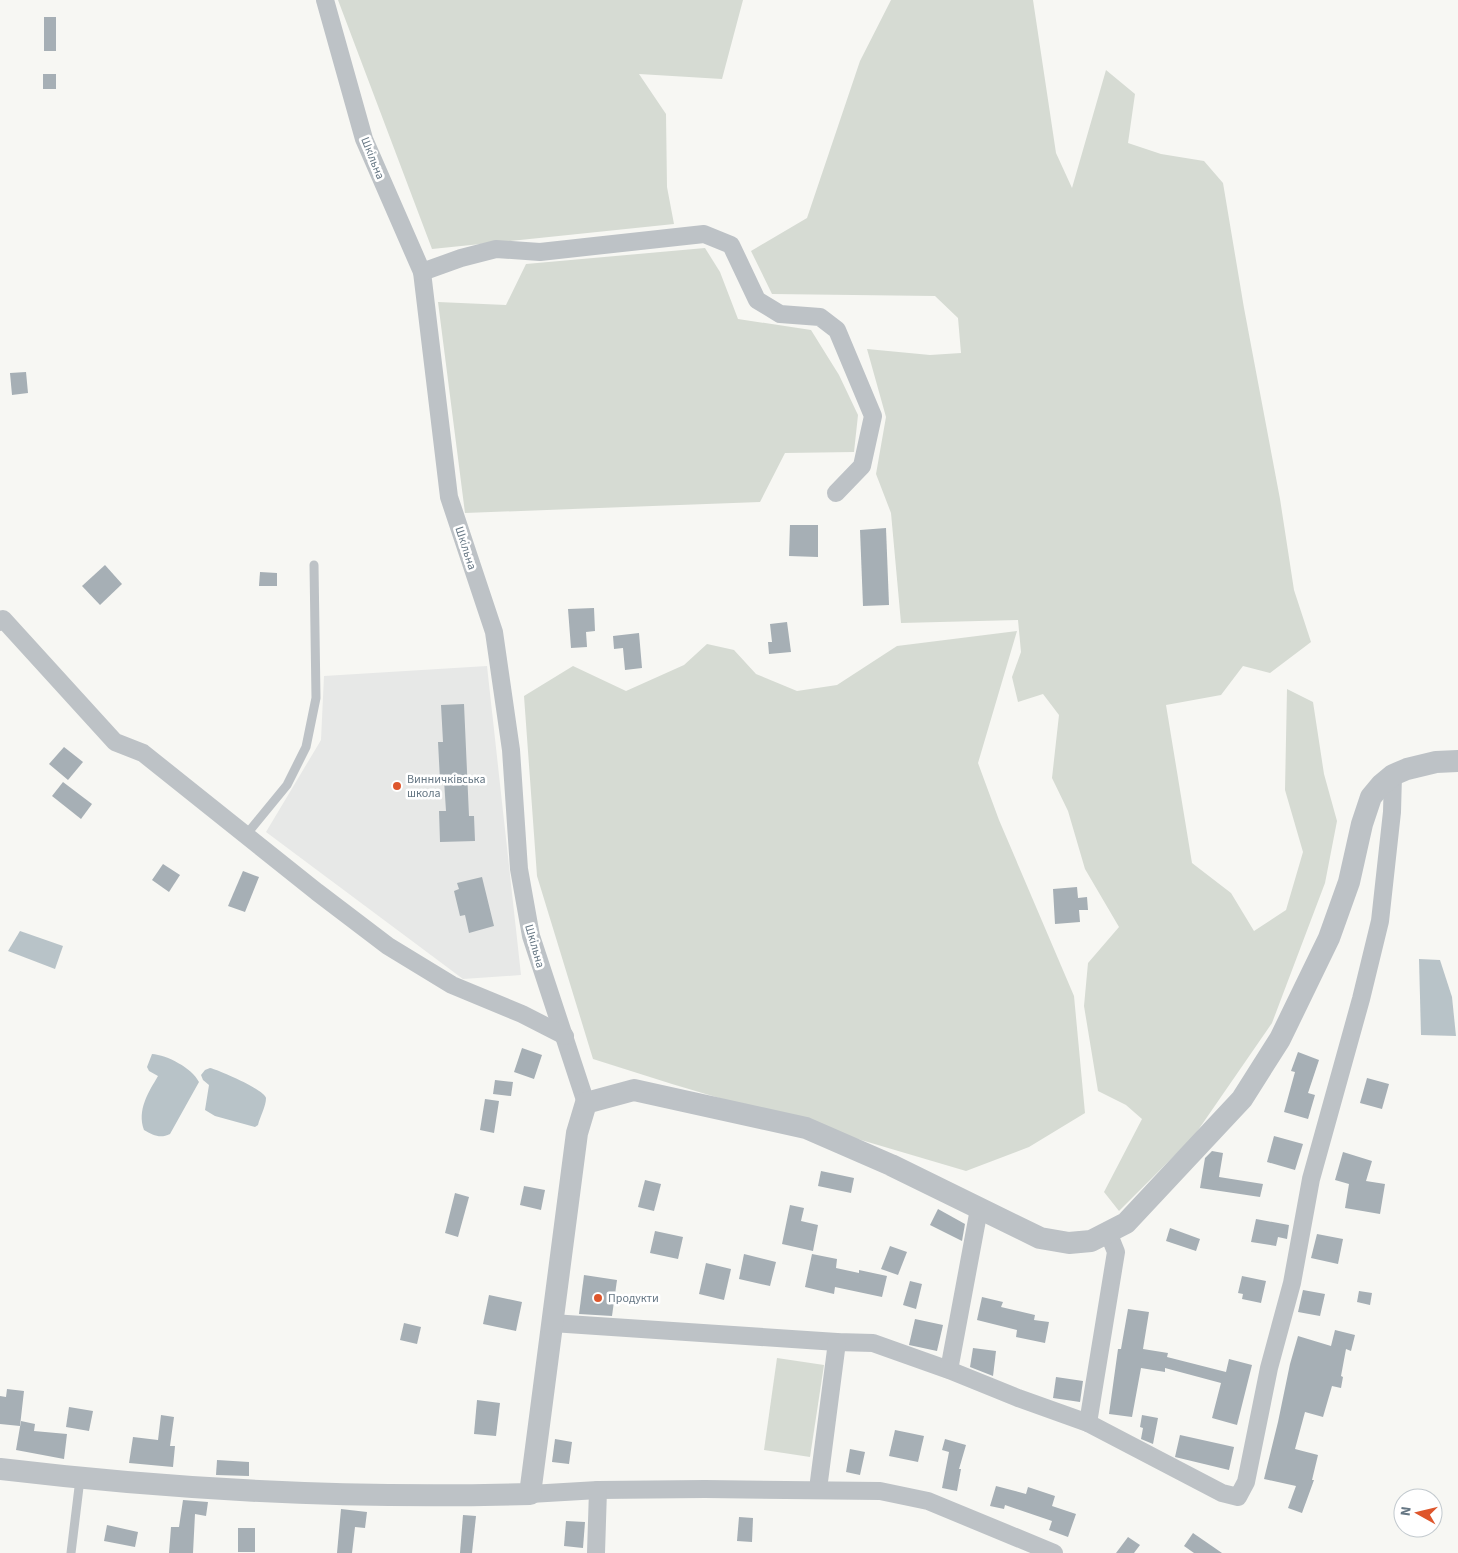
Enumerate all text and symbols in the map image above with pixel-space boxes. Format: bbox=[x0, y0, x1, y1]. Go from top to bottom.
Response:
street label: Шкільна bbox=[356, 134, 389, 182]
street label: Шкільна bbox=[451, 524, 480, 572]
place label: Винничківська школа bbox=[407, 771, 485, 802]
marker: Винничківська школа bbox=[391, 780, 403, 792]
street label: Шкільна bbox=[520, 922, 549, 970]
place label: Продукти bbox=[608, 1290, 659, 1307]
marker: Продукти bbox=[592, 1292, 604, 1304]
north arrow bbox=[1393, 1488, 1443, 1538]
text: N bbox=[1396, 1505, 1417, 1517]

